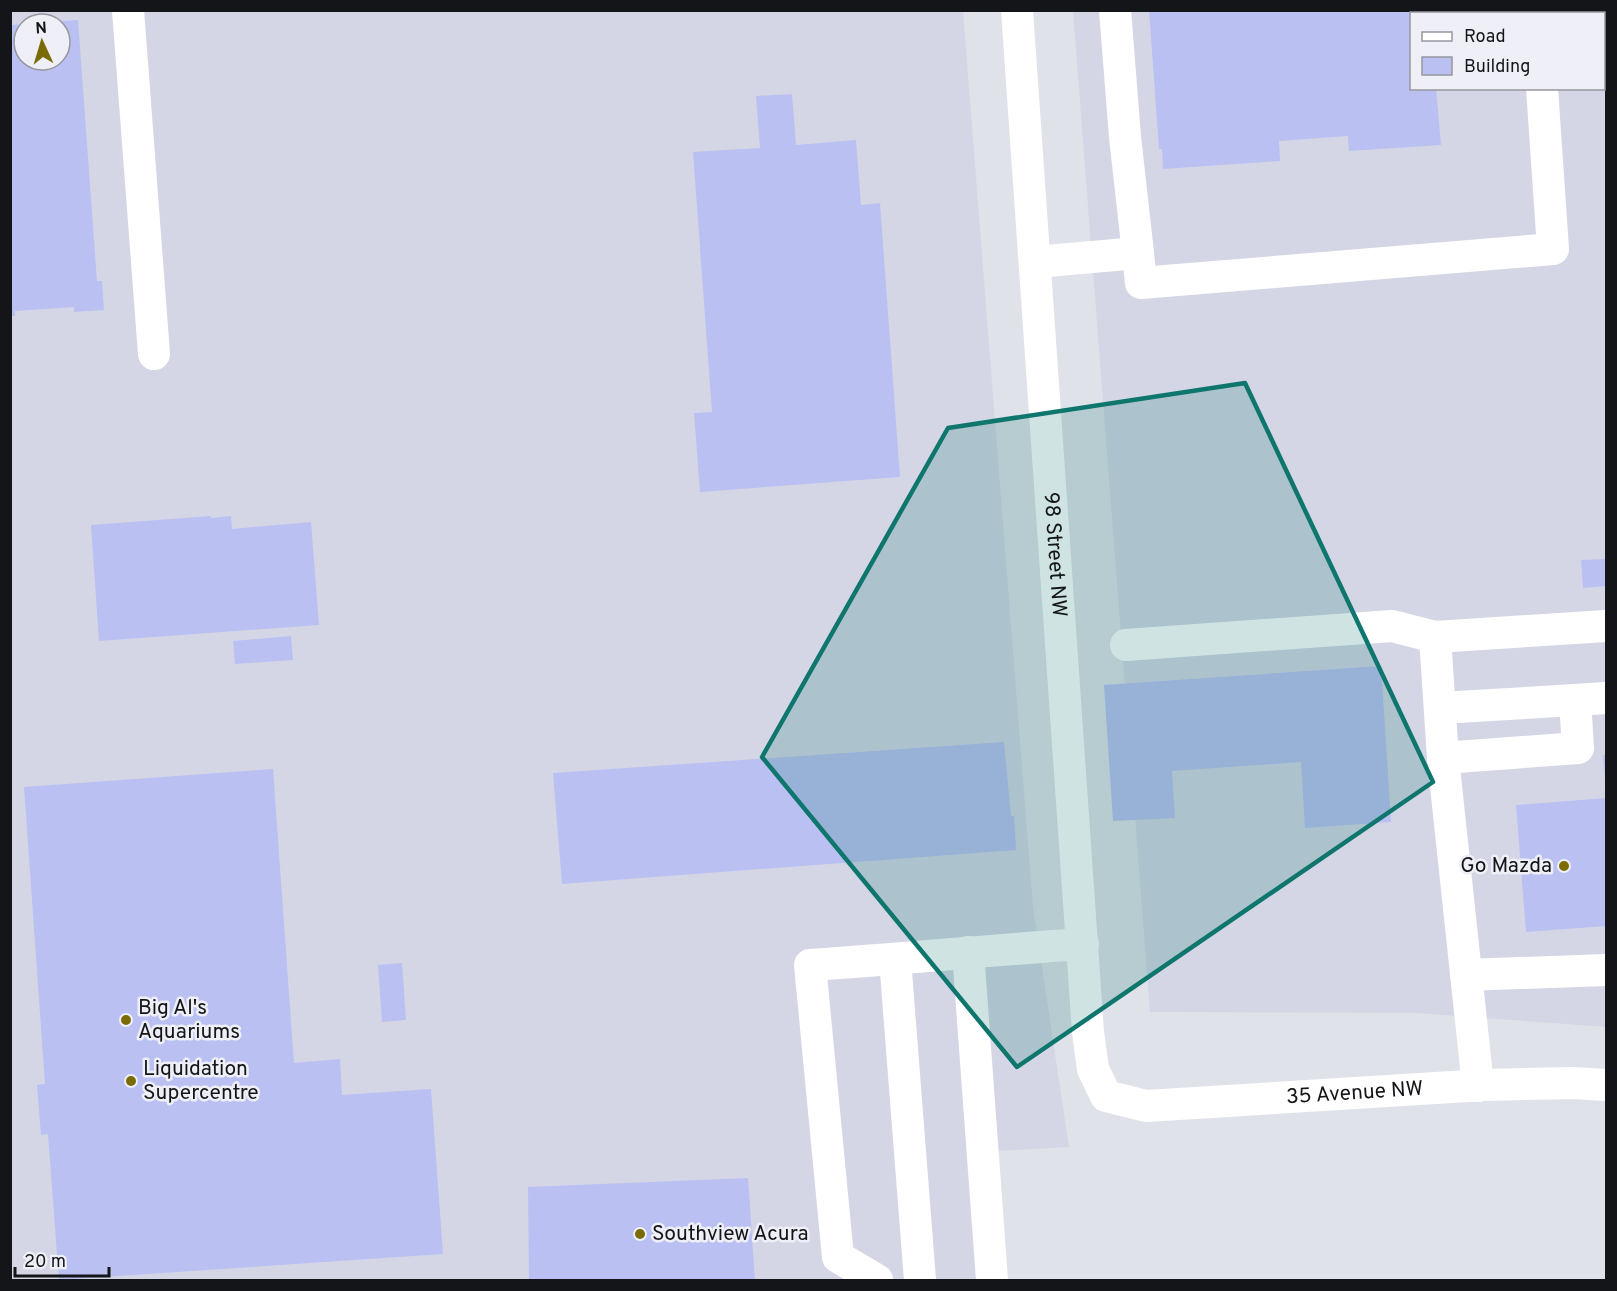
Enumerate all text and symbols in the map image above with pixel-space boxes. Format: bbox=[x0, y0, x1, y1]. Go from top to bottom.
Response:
north arrow bbox=[12, 12, 72, 72]
legend bbox=[1410, 12, 1605, 90]
text: N bbox=[35, 19, 48, 39]
text: Road bbox=[1464, 26, 1506, 49]
text: Building bbox=[1464, 56, 1530, 79]
street label: 98 Street NW bbox=[1037, 491, 1073, 618]
place label: Go Mazda bbox=[1460, 853, 1552, 880]
marker: Go Mazda bbox=[1557, 859, 1571, 873]
place label: Big Al's Aquariums bbox=[138, 995, 240, 1046]
marker: Big Al's Aquariums bbox=[119, 1013, 133, 1027]
place label: Liquidation Supercentre bbox=[143, 1056, 259, 1107]
marker: Liquidation Supercentre bbox=[124, 1074, 138, 1088]
street label: 35 Avenue NW bbox=[1285, 1075, 1424, 1111]
place label: Southview Acura bbox=[652, 1221, 808, 1248]
marker: Southview Acura bbox=[633, 1227, 647, 1241]
scale bar bbox=[15, 1240, 110, 1278]
text: 20 m bbox=[24, 1251, 66, 1274]

